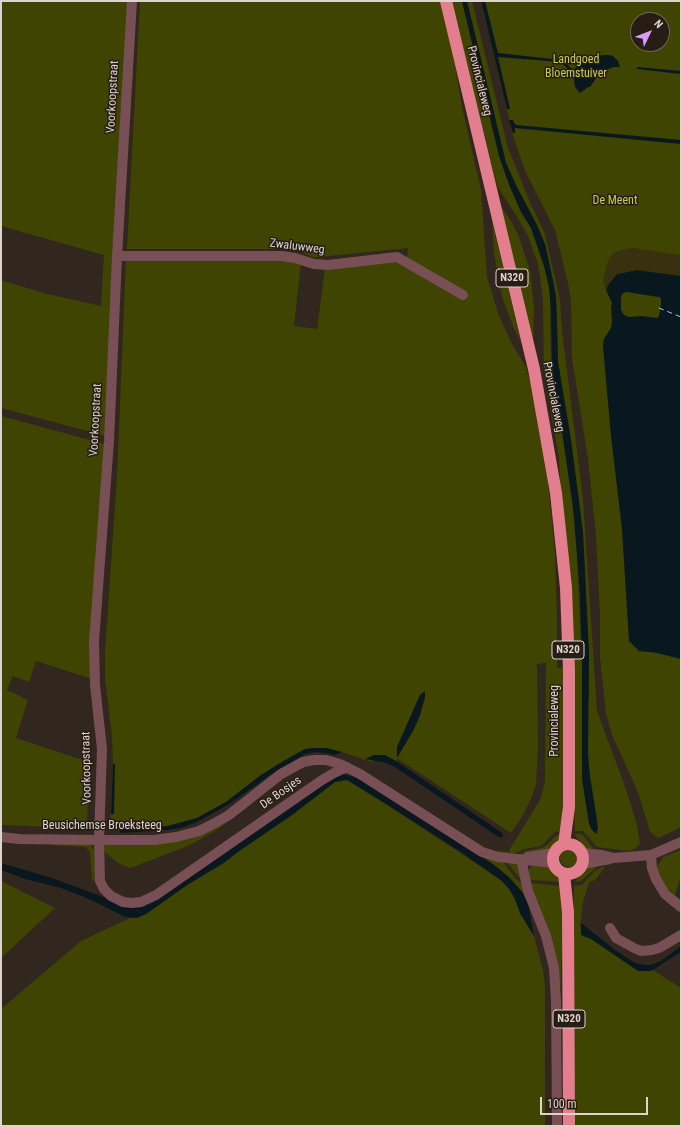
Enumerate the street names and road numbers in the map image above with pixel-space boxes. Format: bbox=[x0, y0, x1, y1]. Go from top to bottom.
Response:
street label: Provincialeweg bbox=[463, 45, 495, 117]
street label: Voorkoopstraat bbox=[104, 60, 122, 134]
street label: Zwaluwweg bbox=[269, 236, 325, 258]
road number: N320 bbox=[496, 269, 528, 287]
street label: Provincialeweg bbox=[539, 360, 567, 434]
street label: Voorkoopstraat bbox=[87, 383, 105, 457]
road number: N320 bbox=[552, 641, 584, 659]
street label: Provincialeweg bbox=[548, 685, 562, 757]
street label: Voorkoopstraat bbox=[79, 731, 95, 805]
street label: De Bosjes bbox=[258, 774, 304, 812]
street label: Beusichemse Broeksteeg bbox=[42, 819, 162, 833]
road number: N320 bbox=[553, 1010, 585, 1028]

